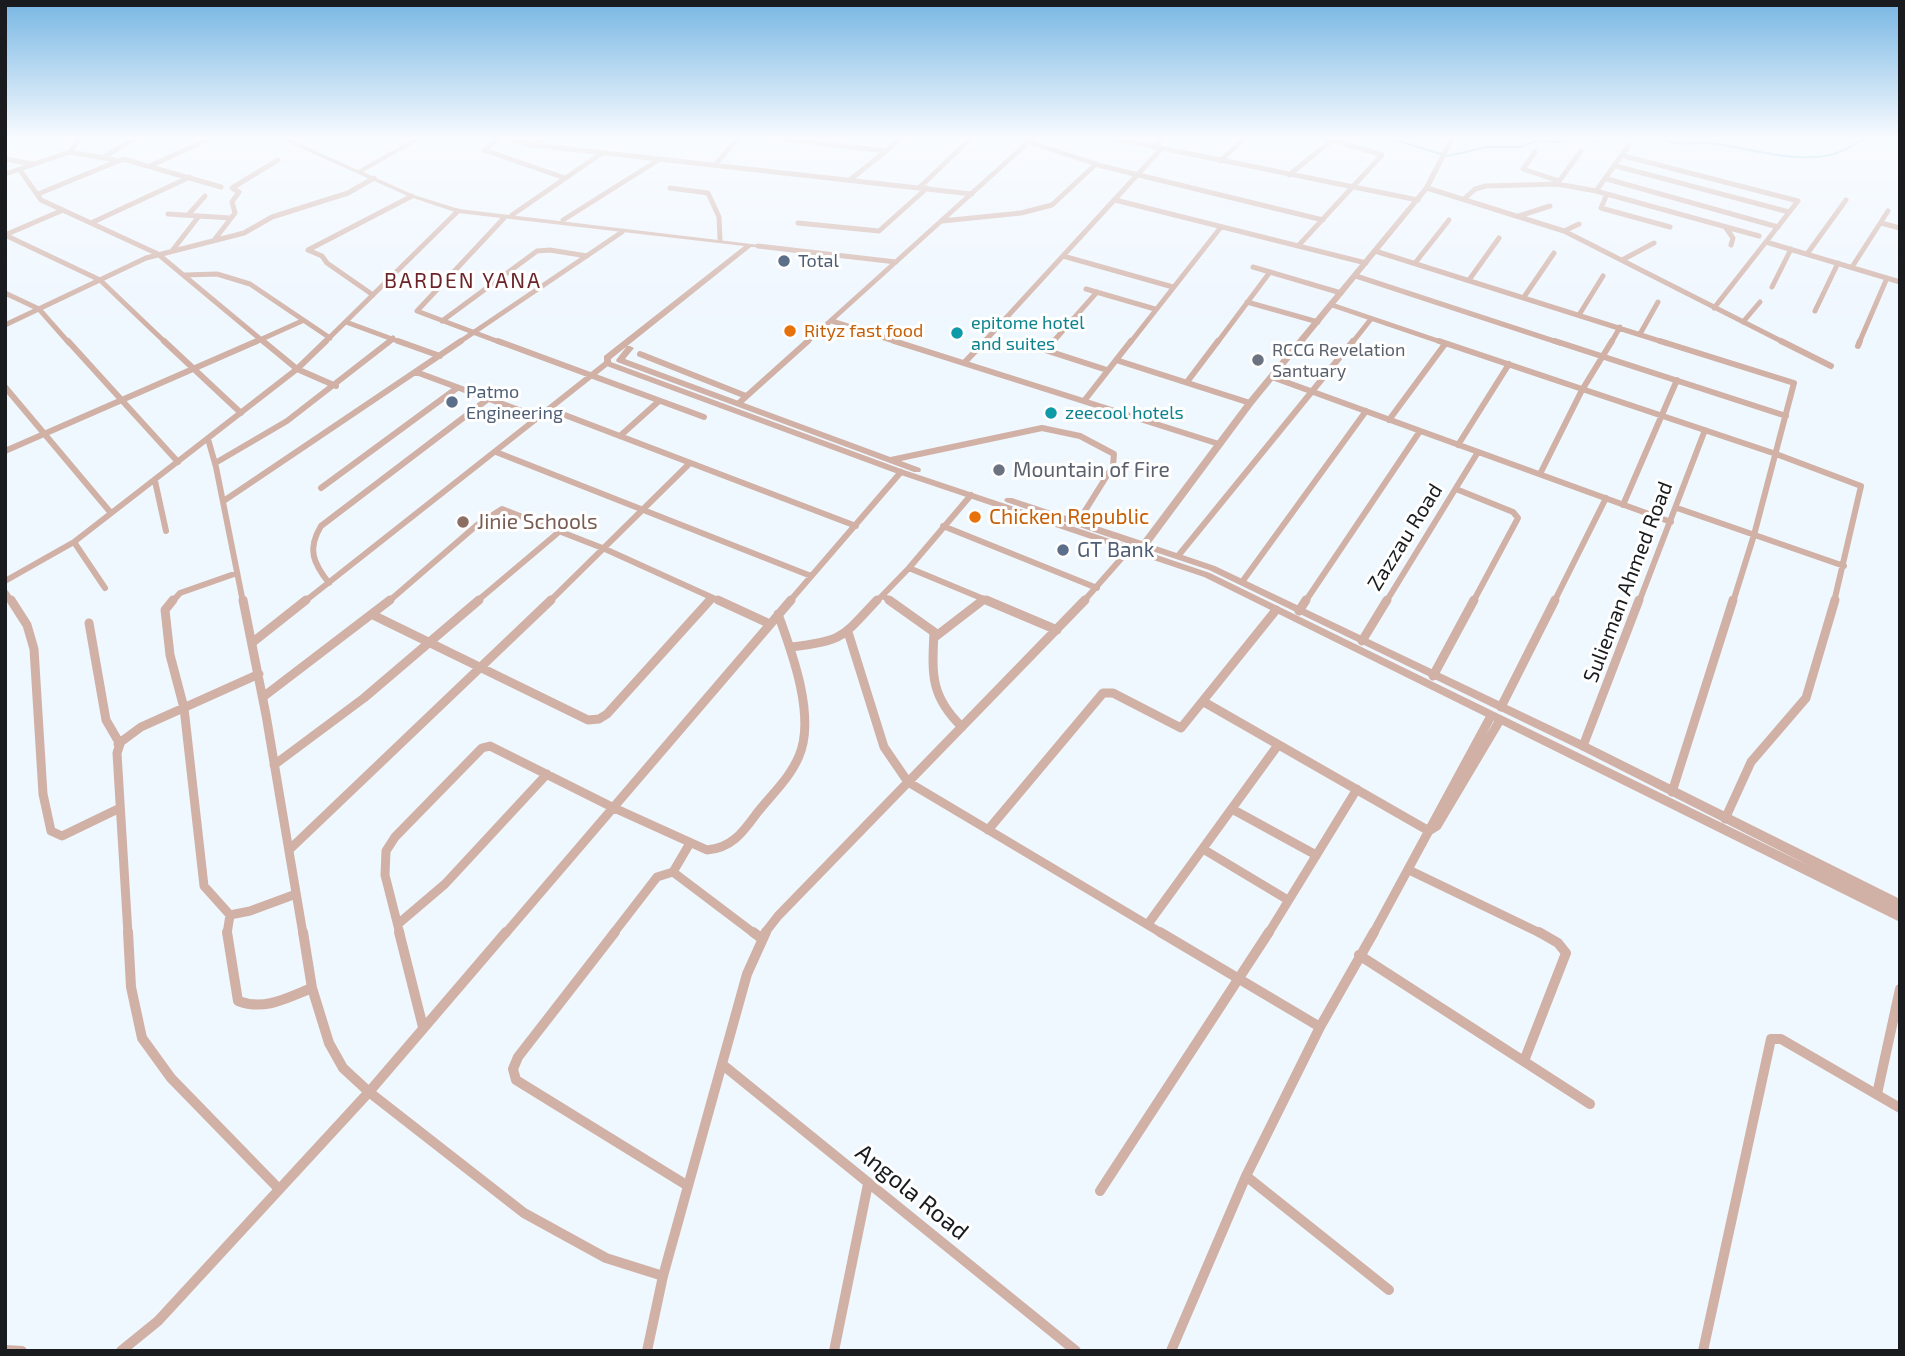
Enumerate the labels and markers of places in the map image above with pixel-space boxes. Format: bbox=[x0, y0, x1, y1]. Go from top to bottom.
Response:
place label: Total bbox=[798, 250, 839, 272]
marker: Total bbox=[776, 253, 792, 269]
place label: epitome hotel and suites bbox=[971, 312, 1085, 354]
place label: Rityz fast food bbox=[804, 320, 923, 342]
marker: Rityz fast food bbox=[782, 323, 798, 339]
marker: epitome hotel and suites bbox=[949, 325, 965, 341]
place label: RCCG Revelation Santuary bbox=[1272, 339, 1406, 382]
marker: RCCG Revelation Santuary bbox=[1250, 352, 1266, 368]
place label: Patmo Engineering bbox=[466, 381, 563, 424]
marker: Patmo Engineering bbox=[444, 394, 460, 410]
place label: zeecool hotels bbox=[1065, 402, 1184, 424]
marker: zeecool hotels bbox=[1043, 405, 1059, 421]
place label: Mountain of Fire bbox=[1013, 457, 1170, 483]
marker: Mountain of Fire bbox=[991, 462, 1007, 478]
place label: Chicken Republic bbox=[989, 504, 1149, 530]
place label: Jinie Schools bbox=[477, 509, 598, 535]
marker: Chicken Republic bbox=[967, 509, 983, 525]
marker: Jinie Schools bbox=[455, 514, 471, 530]
place label: GT Bank bbox=[1077, 537, 1154, 563]
marker: GT Bank bbox=[1055, 542, 1071, 558]

